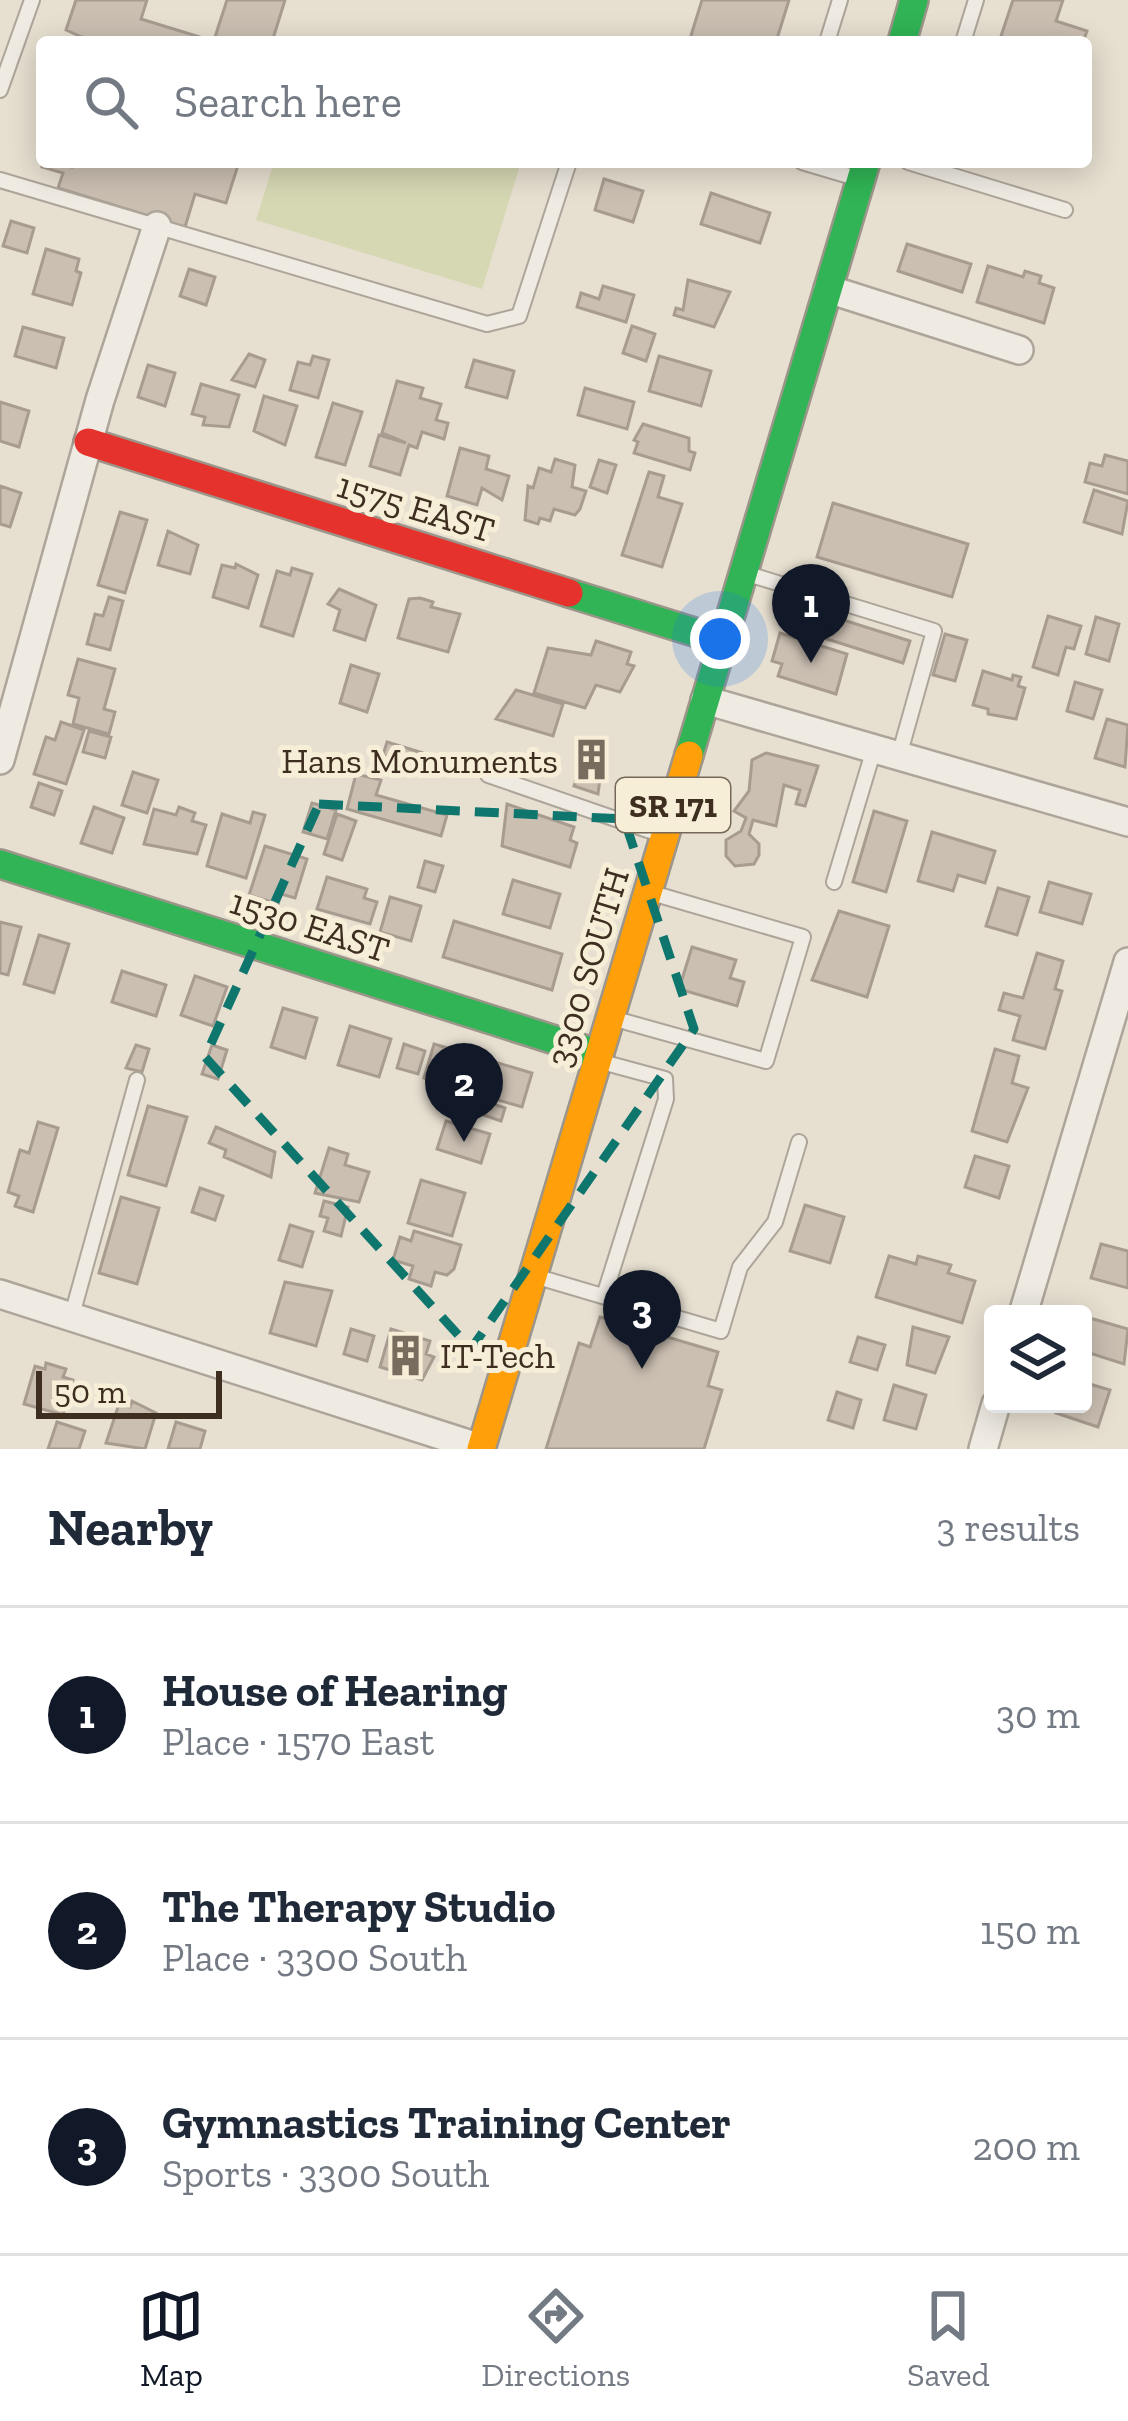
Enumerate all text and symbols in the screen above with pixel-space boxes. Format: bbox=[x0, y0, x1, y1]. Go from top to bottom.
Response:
search box bbox=[36, 36, 1092, 168]
icon: search bbox=[78, 69, 144, 135]
text: Search here bbox=[174, 75, 402, 129]
street label: 1575 EAST bbox=[332, 463, 500, 552]
pin: 1 bbox=[772, 564, 850, 663]
your location bbox=[690, 609, 750, 669]
building icon: Hans Monuments bbox=[569, 737, 615, 783]
place label: Hans Monuments bbox=[281, 739, 558, 782]
road number: SR 171 bbox=[616, 778, 730, 832]
street label: 3300 SOUTH bbox=[537, 863, 638, 1072]
street label: 1530 EAST bbox=[225, 880, 395, 971]
pin: 2 bbox=[425, 1043, 503, 1142]
pin: 3 bbox=[603, 1270, 681, 1369]
map controls bbox=[984, 1305, 1092, 1413]
button: layers bbox=[984, 1305, 1092, 1413]
building icon: IT-Tech bbox=[383, 1332, 429, 1378]
place label: IT-Tech bbox=[440, 1334, 555, 1377]
scale bar bbox=[36, 1365, 222, 1418]
text: 50 m bbox=[54, 1372, 126, 1411]
text: Nearby bbox=[48, 1497, 213, 1558]
text: 3 results bbox=[936, 1504, 1080, 1551]
text: House of Hearing bbox=[162, 1664, 507, 1718]
text: 1 bbox=[79, 1691, 95, 1738]
text: 30 m bbox=[996, 1691, 1080, 1738]
text: Place · 1570 East bbox=[162, 1718, 434, 1765]
text: The Therapy Studio bbox=[162, 1880, 555, 1934]
text: 2 bbox=[77, 1907, 97, 1954]
text: 150 m bbox=[980, 1907, 1080, 1954]
text: Place · 3300 South bbox=[162, 1934, 467, 1981]
text: Gymnastics Training Center bbox=[162, 2096, 731, 2150]
text: 3 bbox=[77, 2123, 97, 2170]
text: 200 m bbox=[972, 2123, 1080, 2170]
text: Sports · 3300 South bbox=[162, 2150, 489, 2197]
tab: Map bbox=[138, 2283, 204, 2394]
tab: Directions bbox=[481, 2283, 630, 2394]
tab: Saved bbox=[907, 2283, 990, 2394]

